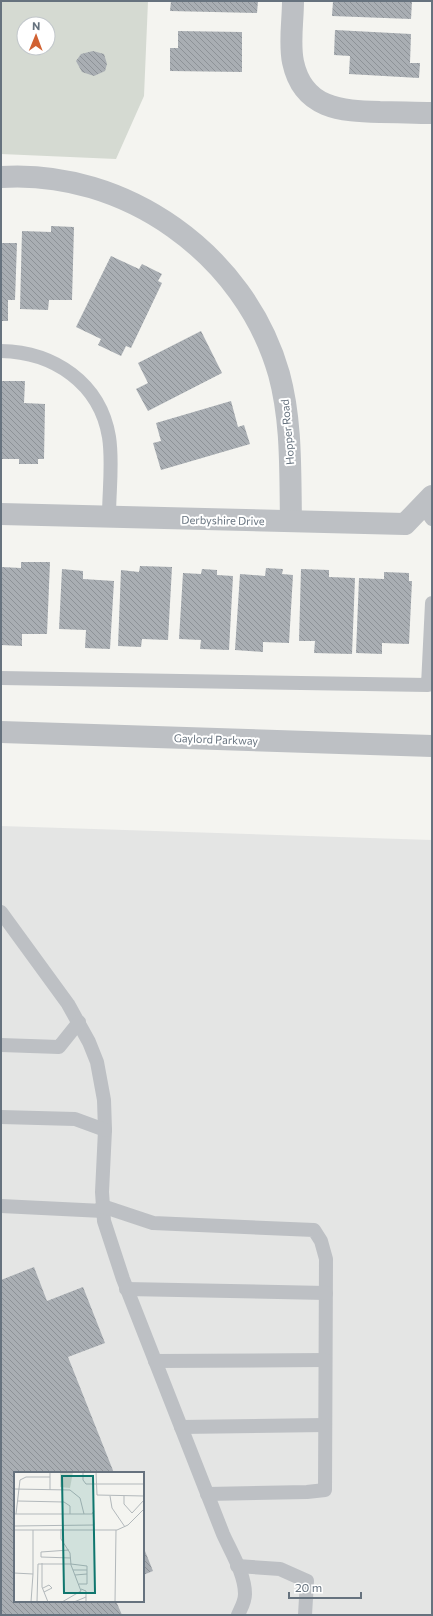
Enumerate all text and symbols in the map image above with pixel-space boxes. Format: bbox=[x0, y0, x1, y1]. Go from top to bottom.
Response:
north arrow bbox=[16, 16, 56, 56]
text: N bbox=[32, 19, 40, 32]
street label: Hopper Road bbox=[278, 399, 296, 465]
street label: Derbyshire Drive bbox=[181, 513, 265, 527]
street label: Gaylord Parkway bbox=[174, 731, 259, 747]
inset map bbox=[14, 1472, 144, 1602]
scale bar bbox=[289, 1574, 361, 1600]
text: 20 m bbox=[295, 1580, 322, 1594]

